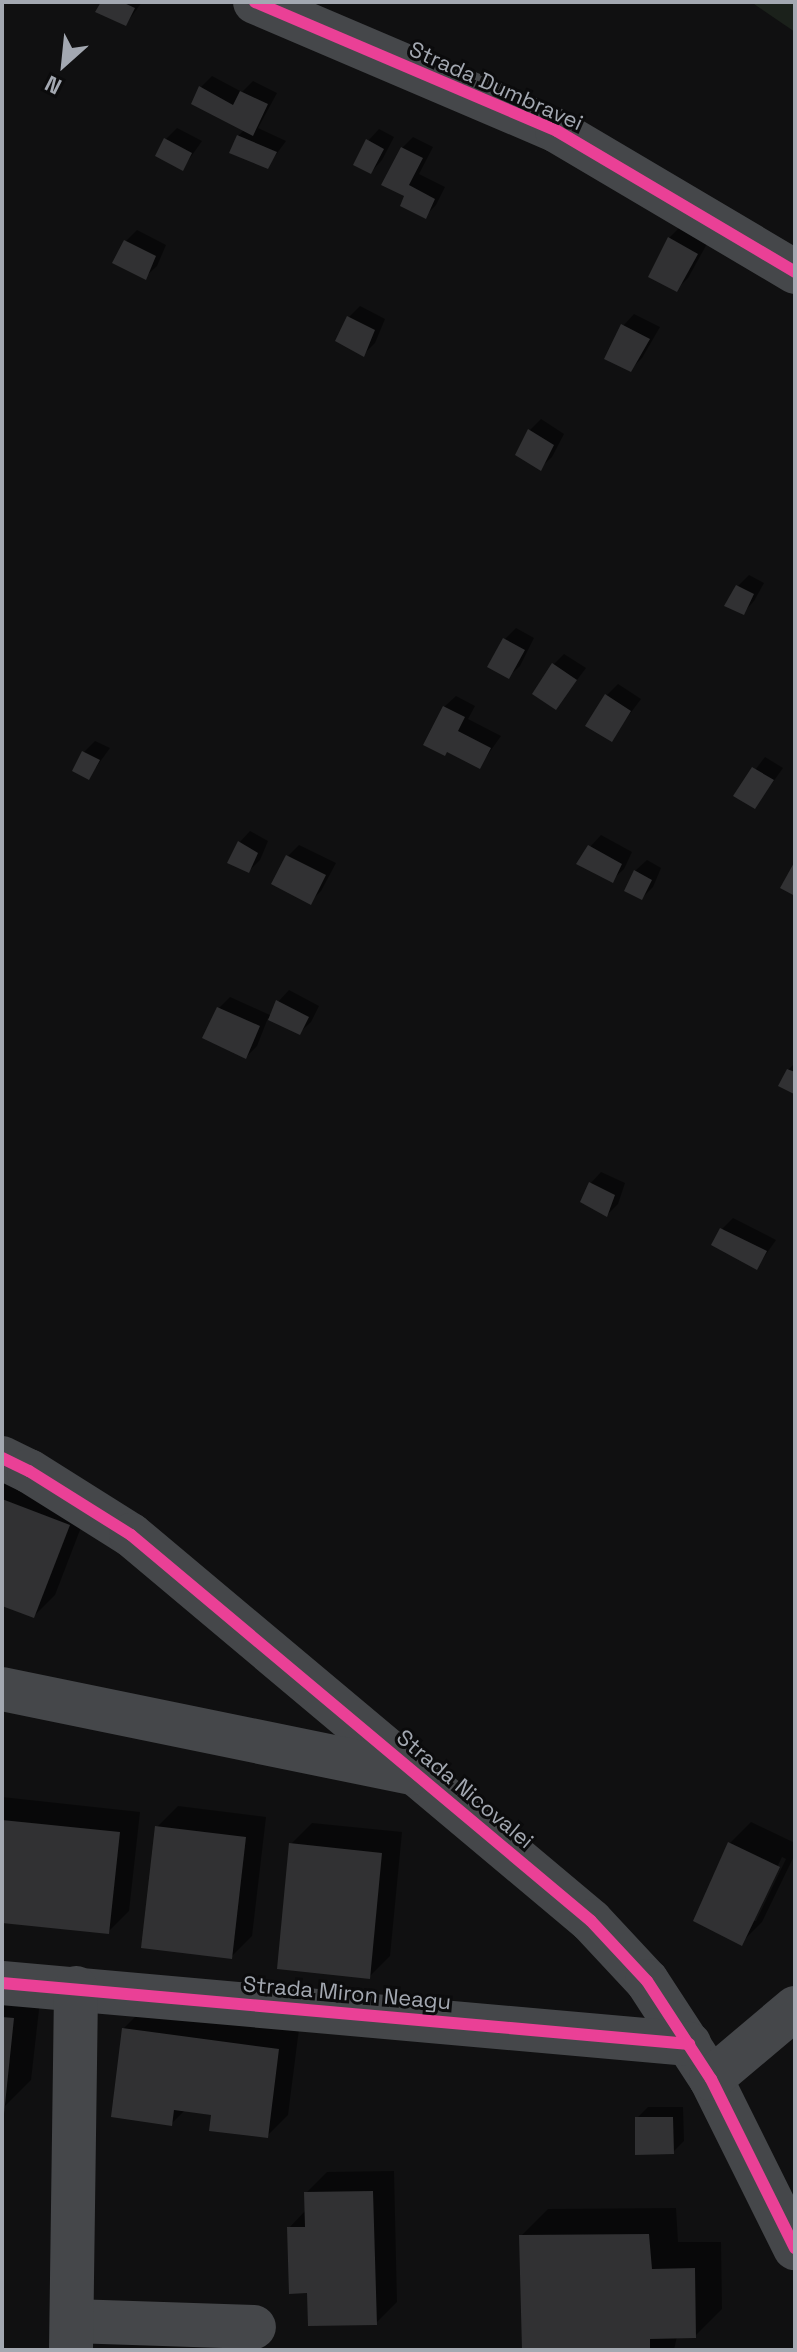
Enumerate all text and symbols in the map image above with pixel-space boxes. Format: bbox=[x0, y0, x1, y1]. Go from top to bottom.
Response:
north arrow bbox=[24, 24, 104, 104]
street label: Strada Dumbravei bbox=[405, 36, 587, 136]
text: N bbox=[40, 70, 66, 101]
street label: Strada Nicovalei bbox=[391, 1724, 539, 1854]
street label: Strada Miron Neagu bbox=[242, 1971, 452, 2015]

